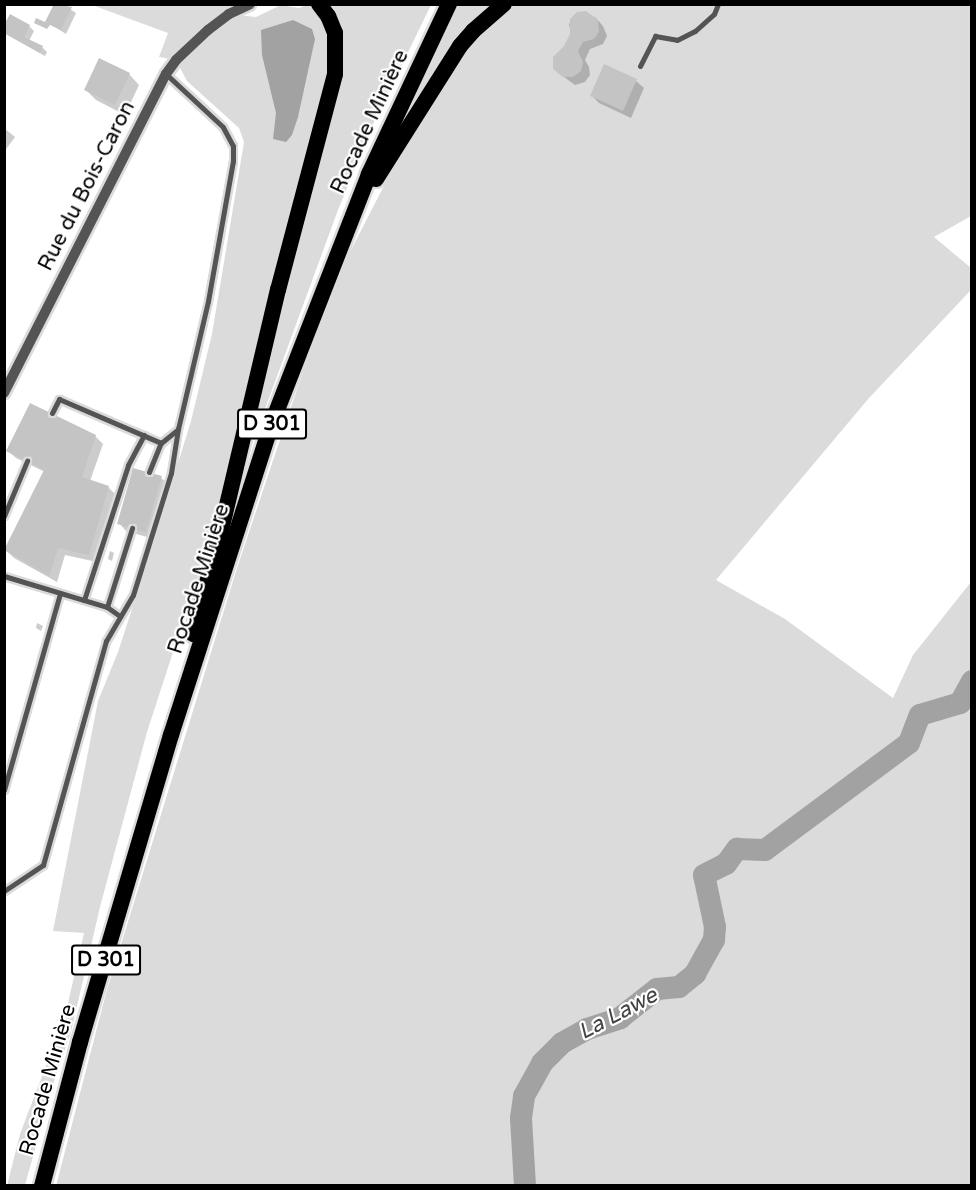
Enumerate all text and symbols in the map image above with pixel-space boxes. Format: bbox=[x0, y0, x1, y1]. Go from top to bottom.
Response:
street label: Rocade Minière bbox=[326, 46, 414, 198]
street label: Rue du Bois-Caron bbox=[33, 97, 141, 275]
road number: D 301 bbox=[236, 407, 308, 441]
street label: Rocade Minière bbox=[163, 501, 235, 657]
road number: D 301 bbox=[70, 943, 142, 977]
water label: La Lawe bbox=[574, 982, 662, 1046]
street label: Rocade Minière bbox=[14, 1001, 82, 1159]

